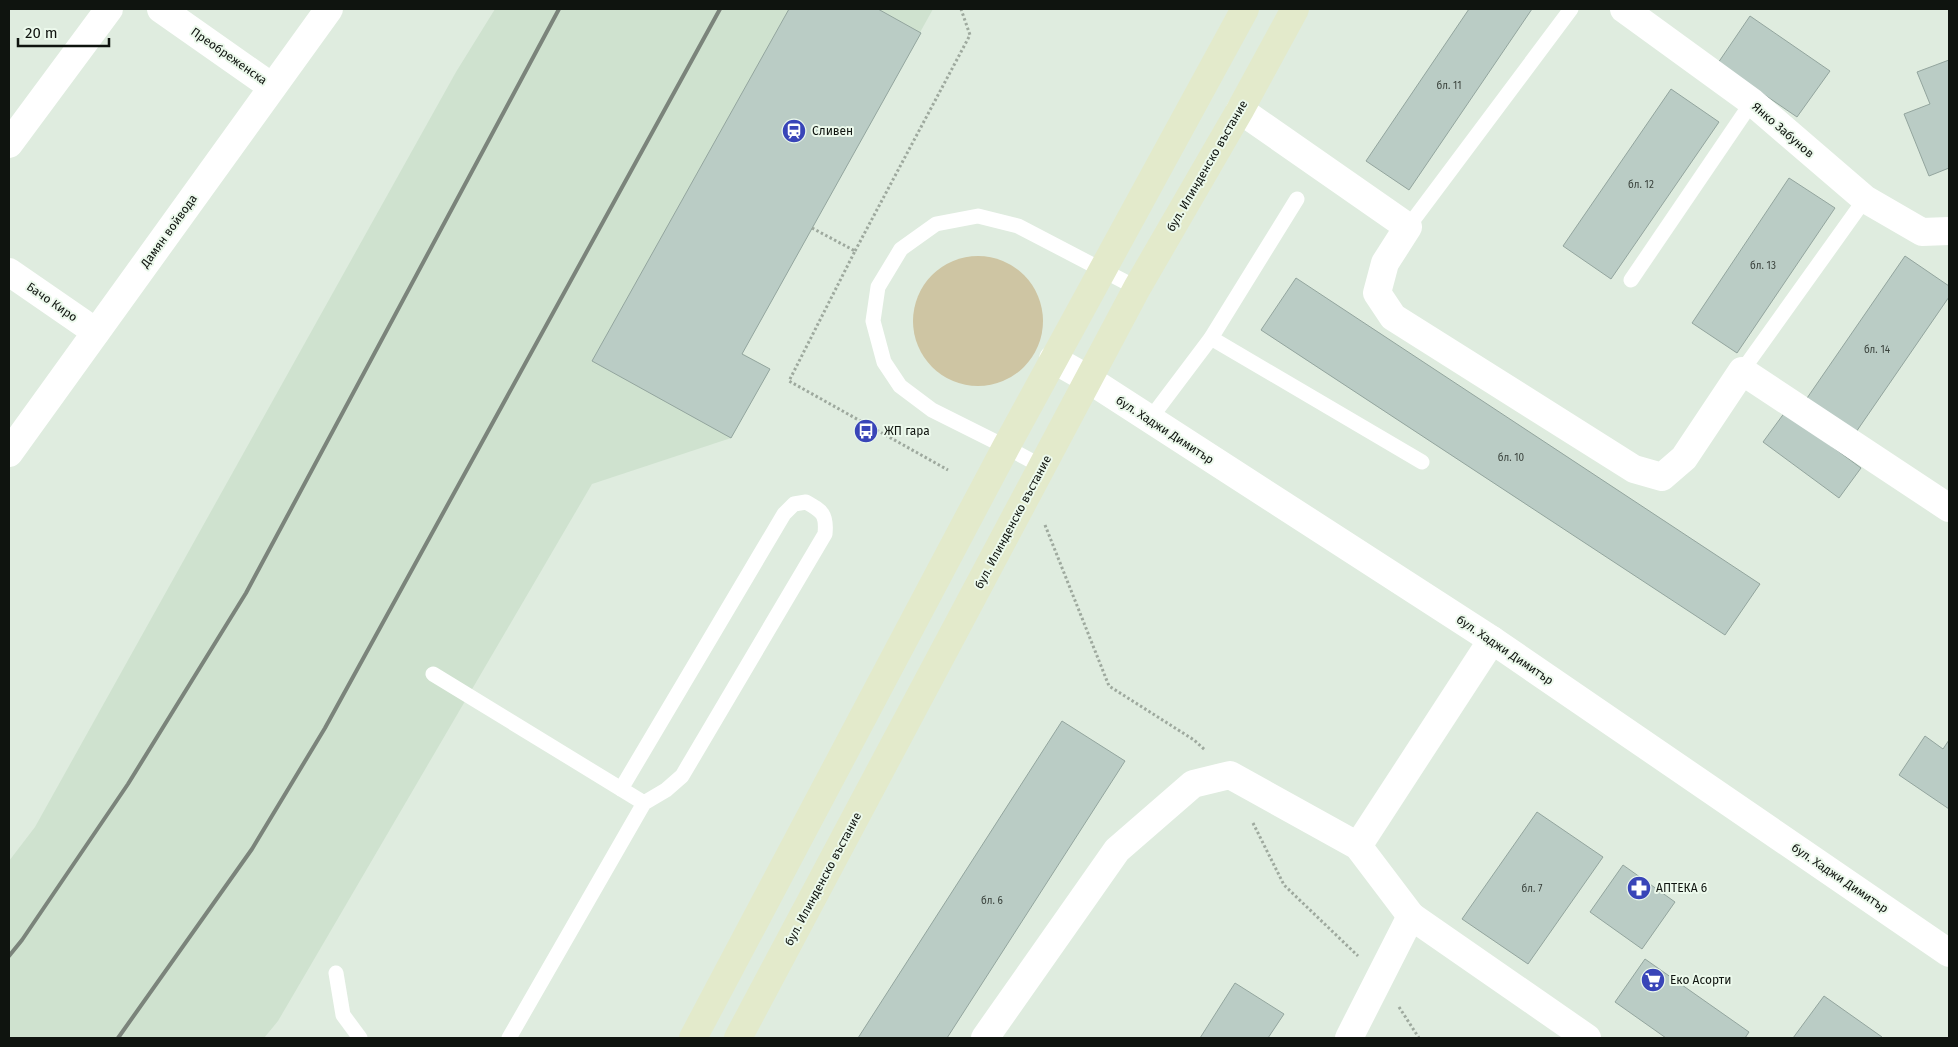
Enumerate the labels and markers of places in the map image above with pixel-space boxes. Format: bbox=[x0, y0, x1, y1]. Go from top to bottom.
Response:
station icon: Сливен bbox=[781, 118, 807, 144]
place label: Сливен bbox=[812, 124, 853, 138]
bus stop icon: ЖП гара bbox=[853, 418, 879, 444]
place label: ЖП гара bbox=[884, 424, 930, 438]
pharmacy icon: АПТЕКА 6 bbox=[1626, 875, 1652, 901]
place label: АПТЕКА 6 bbox=[1656, 881, 1707, 895]
supermarket icon: Еко Асорти bbox=[1640, 967, 1666, 993]
place label: Еко Асорти bbox=[1670, 973, 1731, 987]

